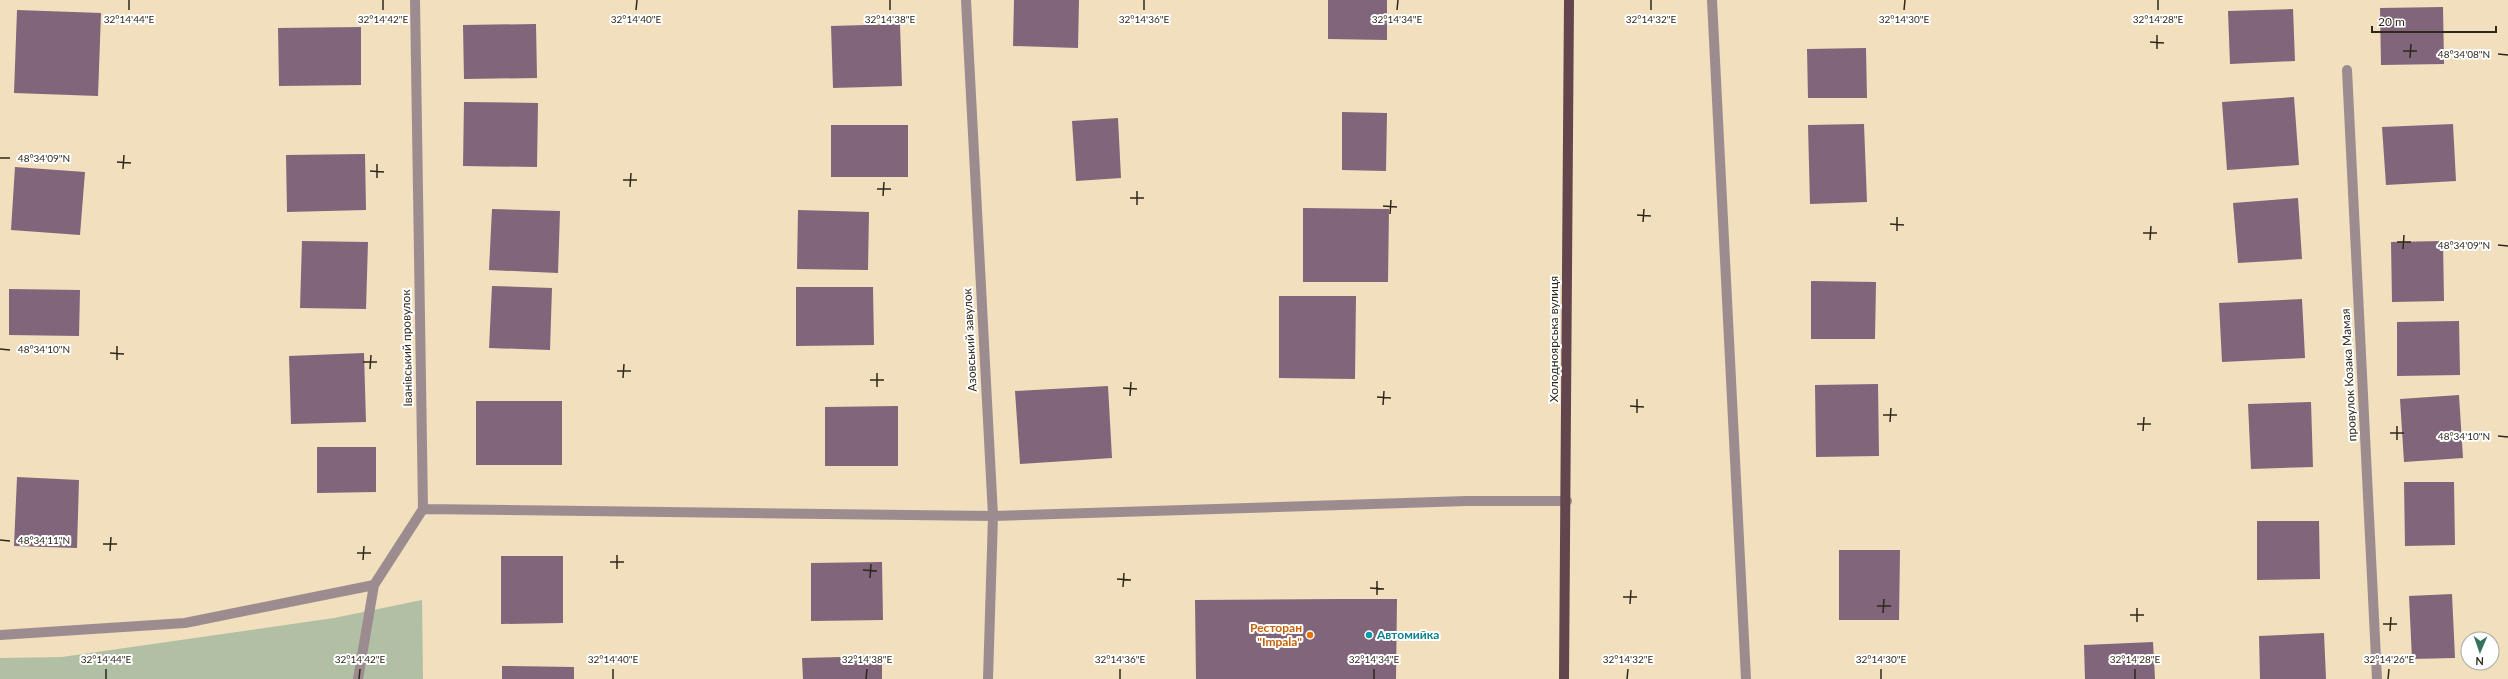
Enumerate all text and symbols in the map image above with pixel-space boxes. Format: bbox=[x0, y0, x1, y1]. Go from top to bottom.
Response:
scale bar bbox=[2372, 8, 2496, 34]
text: 32°14'44"E bbox=[104, 13, 154, 25]
text: 32°14'42"E bbox=[358, 13, 408, 25]
text: 32°14'40"E bbox=[611, 13, 661, 25]
text: 32°14'38"E bbox=[865, 13, 915, 25]
text: 32°14'36"E bbox=[1119, 13, 1169, 25]
text: 32°14'34"E bbox=[1372, 13, 1422, 25]
text: 32°14'32"E bbox=[1626, 13, 1676, 25]
text: 32°14'30"E bbox=[1879, 13, 1929, 25]
text: 32°14'28"E bbox=[2133, 13, 2183, 25]
text: 20 m bbox=[2378, 14, 2405, 29]
text: 48°34'08"N bbox=[2438, 48, 2490, 60]
text: 48°34'09"N bbox=[18, 152, 70, 164]
text: 48°34'09"N bbox=[2438, 239, 2490, 251]
street label: Холодноярська вулиця bbox=[1546, 276, 1561, 402]
street label: Азовський завулок bbox=[959, 287, 980, 392]
street label: Іванівський провулок bbox=[398, 289, 415, 407]
street label: провулок Козака Мамая bbox=[2338, 308, 2359, 442]
text: 48°34'10"N bbox=[18, 343, 70, 355]
text: 48°34'10"N bbox=[2438, 430, 2490, 442]
text: 48°34'11"N bbox=[18, 534, 70, 546]
place label: Ресторан "Impala" bbox=[1250, 620, 1302, 649]
place label: Автомийка bbox=[1376, 627, 1439, 642]
marker: Ресторан "Impala" bbox=[1305, 630, 1315, 640]
marker: Автомийка bbox=[1364, 630, 1374, 640]
north arrow bbox=[2460, 631, 2500, 671]
text: 32°14'44"E bbox=[81, 653, 131, 665]
text: 32°14'42"E bbox=[335, 653, 385, 665]
text: 32°14'40"E bbox=[588, 653, 638, 665]
text: 32°14'38"E bbox=[842, 653, 892, 665]
text: 32°14'36"E bbox=[1095, 653, 1145, 665]
text: 32°14'34"E bbox=[1349, 653, 1399, 665]
text: 32°14'32"E bbox=[1603, 653, 1653, 665]
text: 32°14'30"E bbox=[1856, 653, 1906, 665]
text: 32°14'28"E bbox=[2110, 653, 2160, 665]
text: 32°14'26"E bbox=[2364, 653, 2414, 665]
text: N bbox=[2475, 655, 2484, 668]

